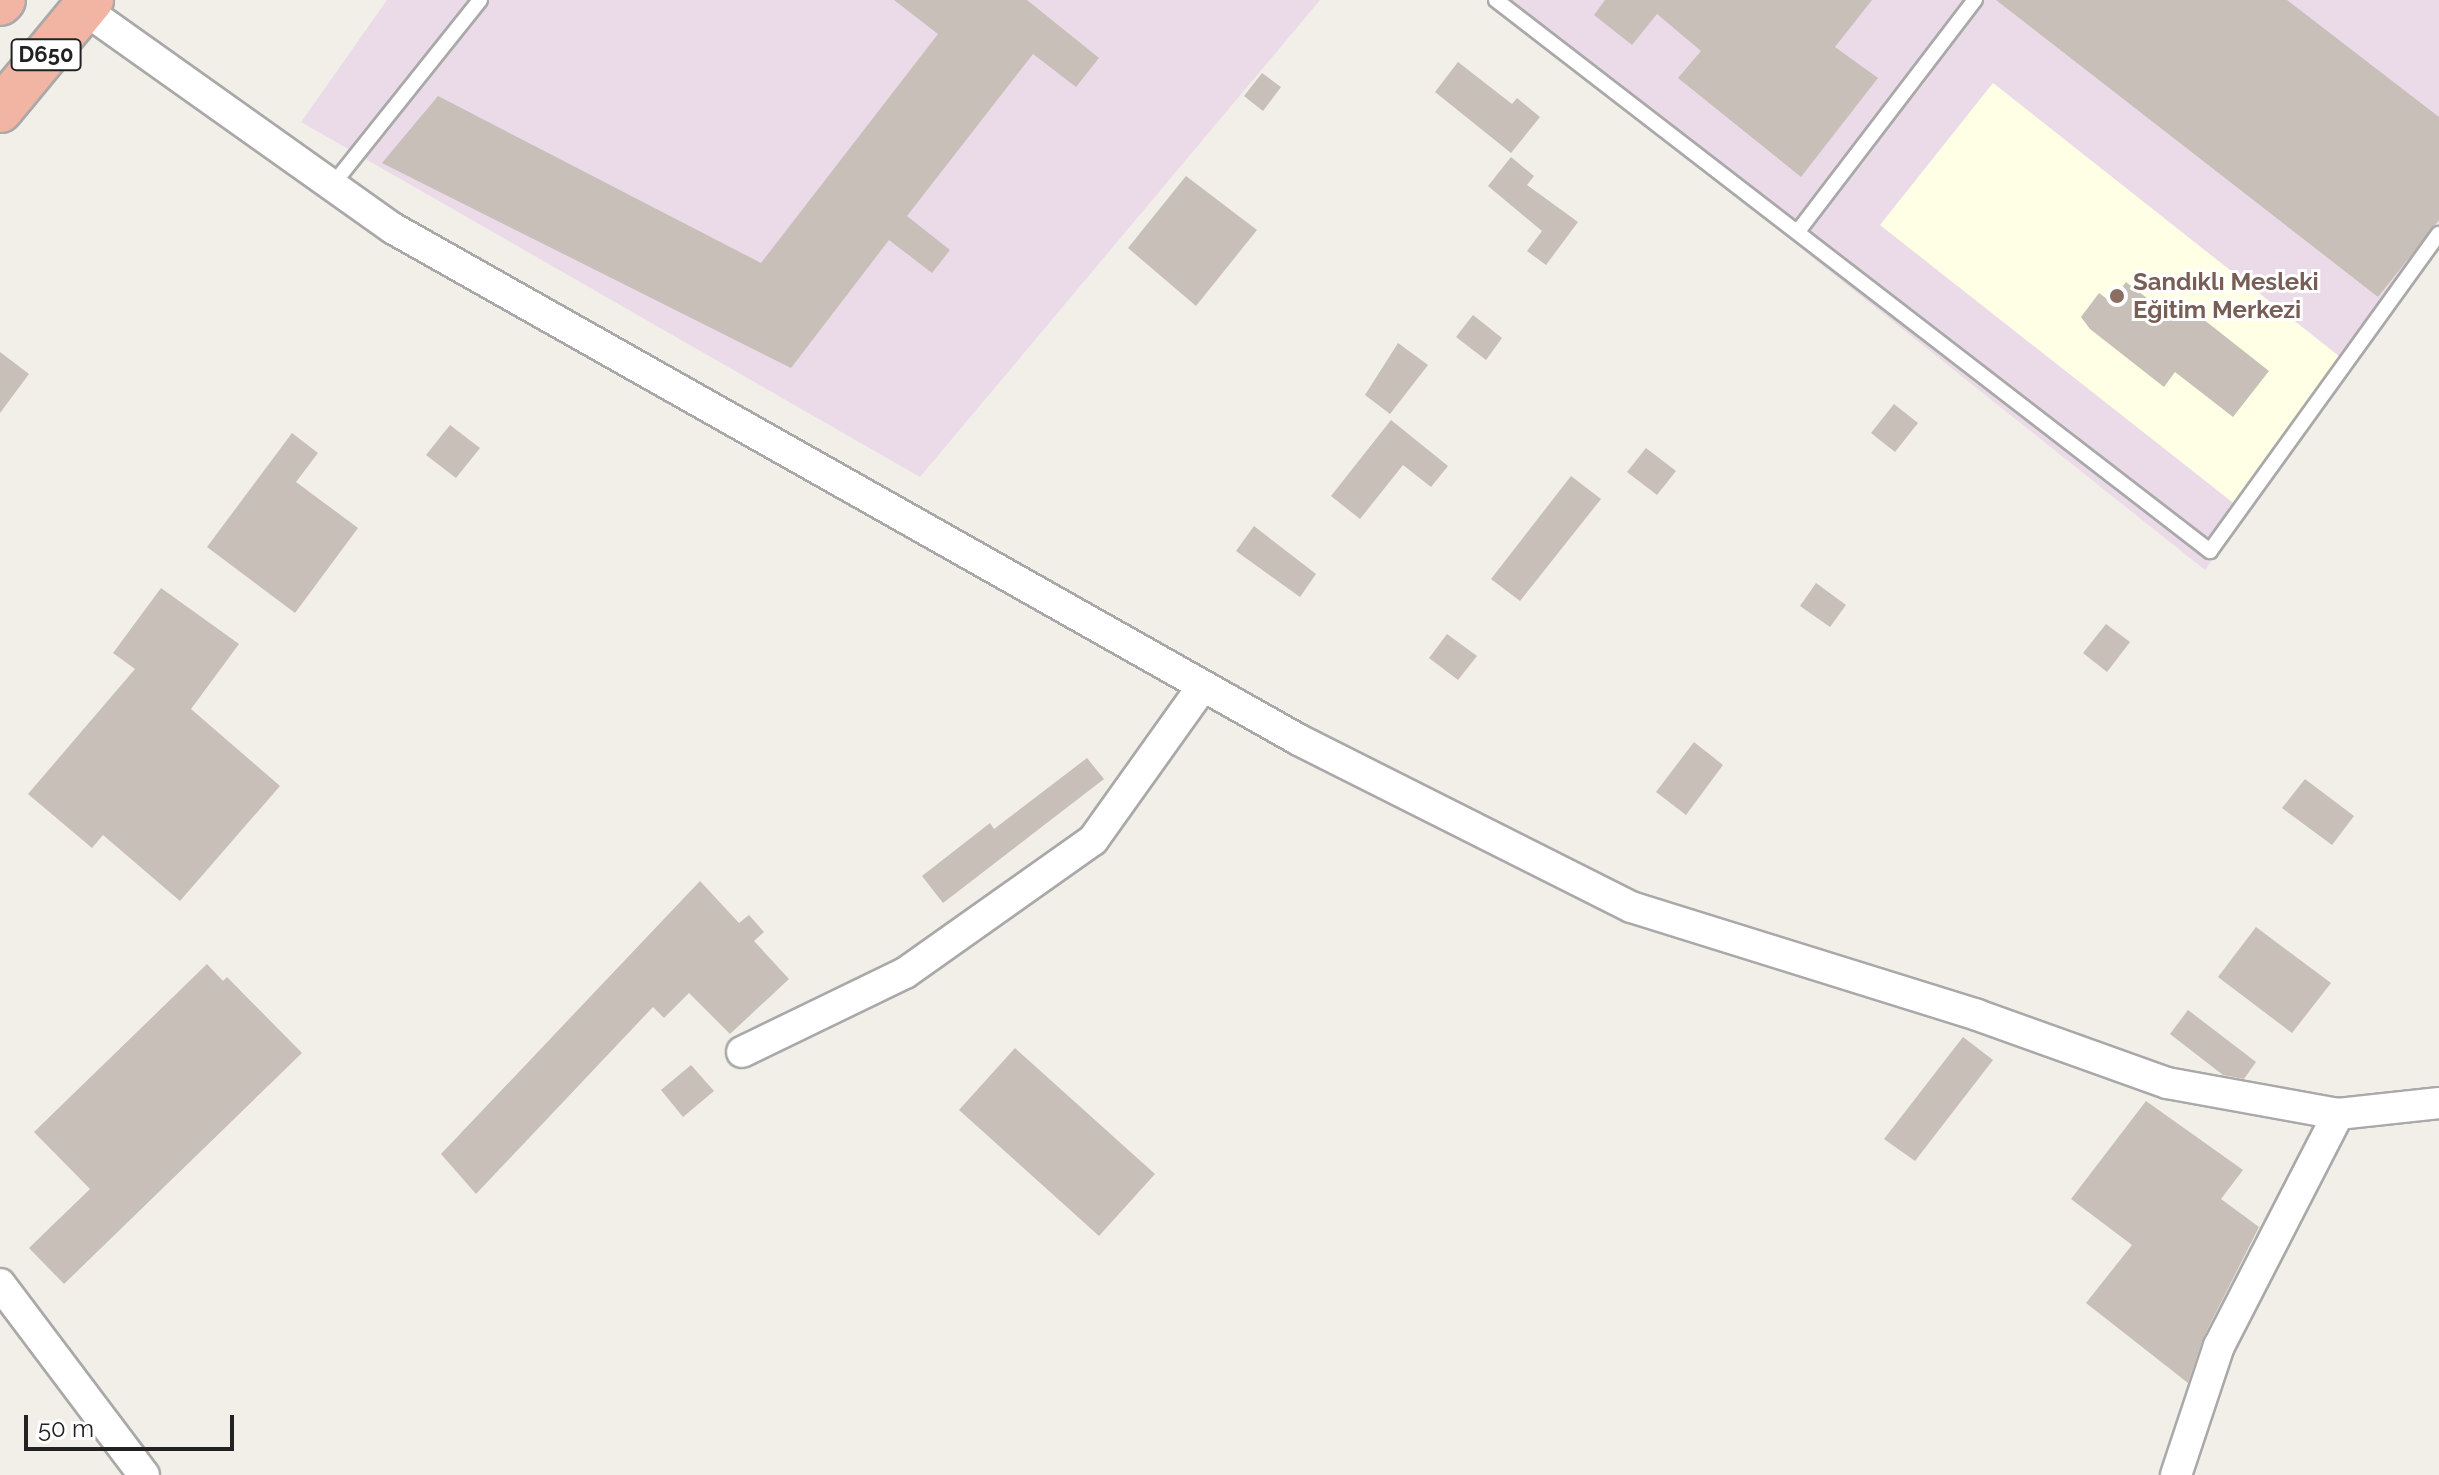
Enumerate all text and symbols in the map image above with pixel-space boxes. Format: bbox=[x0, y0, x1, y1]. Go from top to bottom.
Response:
road number: D650 bbox=[10, 37, 82, 73]
place label: Sandıklı Mesleki Eğitim Merkezi bbox=[2133, 268, 2319, 324]
marker: Sandıklı Mesleki Eğitim Merkezi bbox=[2108, 287, 2126, 305]
scale bar bbox=[28, 1399, 238, 1449]
text: 50 m bbox=[38, 1414, 94, 1443]

